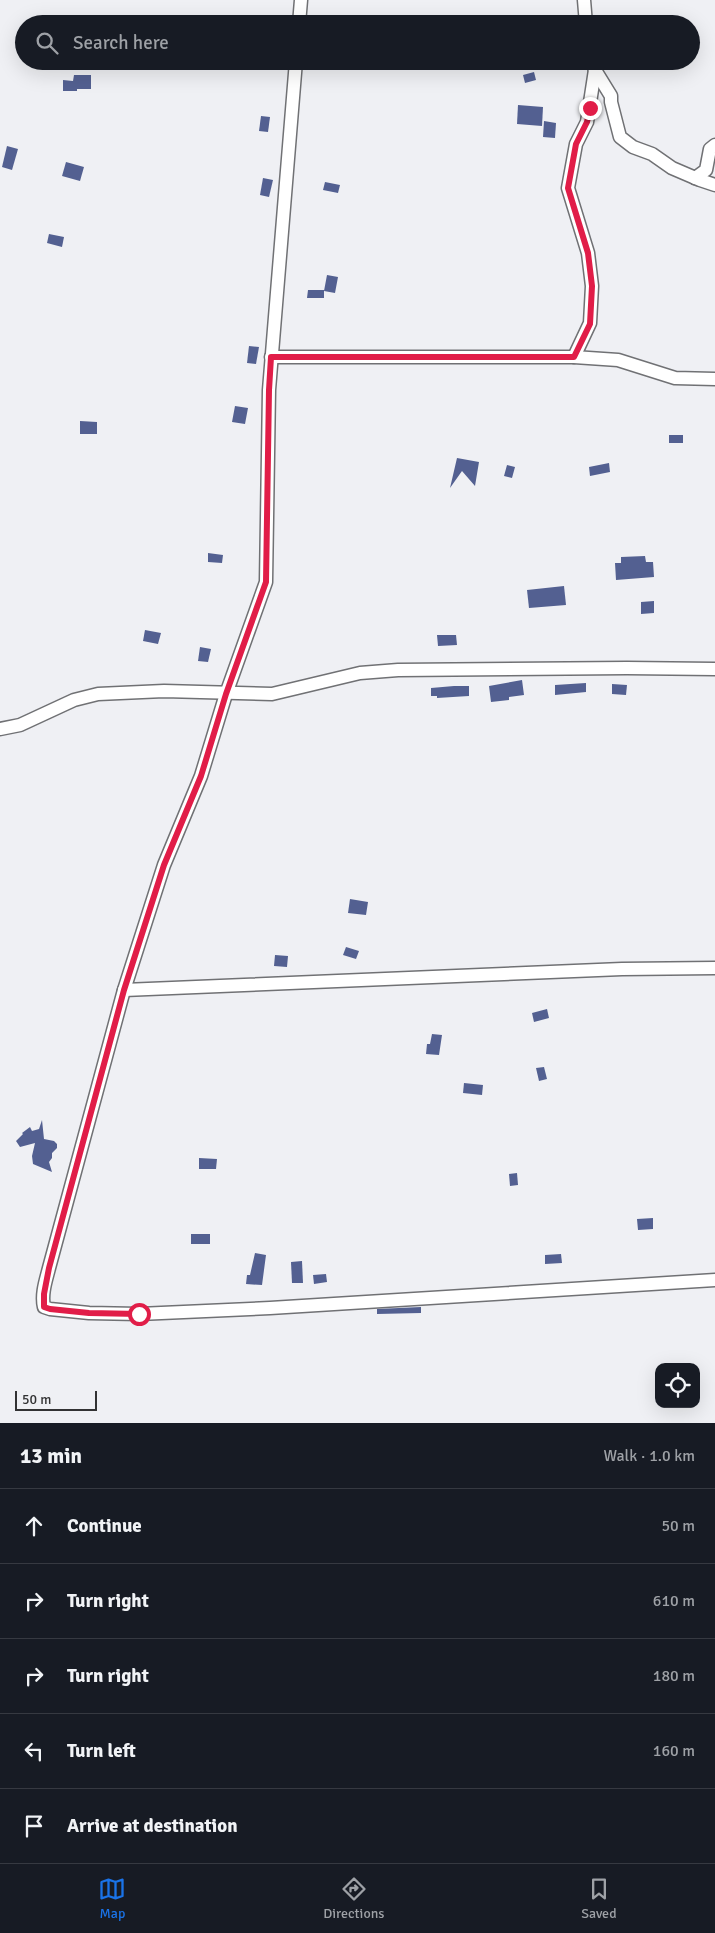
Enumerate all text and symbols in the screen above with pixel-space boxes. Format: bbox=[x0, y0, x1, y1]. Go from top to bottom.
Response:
search box bbox=[15, 15, 700, 70]
icon: search bbox=[33, 29, 61, 57]
text: Search here bbox=[73, 31, 169, 55]
route end bbox=[579, 97, 602, 120]
route start bbox=[128, 1303, 151, 1326]
map controls bbox=[655, 1363, 700, 1408]
button: locate bbox=[655, 1363, 700, 1408]
scale bar bbox=[15, 1388, 98, 1411]
text: 50 m bbox=[22, 1391, 51, 1408]
text: 13 min bbox=[20, 1443, 82, 1469]
text: Walk · 1.0 km bbox=[603, 1446, 695, 1466]
icon: ahead bbox=[20, 1512, 48, 1540]
text: Continue bbox=[67, 1514, 142, 1538]
text: 50 m bbox=[661, 1516, 695, 1536]
icon: right bbox=[20, 1587, 48, 1615]
text: Turn right bbox=[67, 1589, 149, 1613]
text: 610 m bbox=[653, 1591, 695, 1611]
icon: right bbox=[20, 1662, 48, 1690]
text: Turn right bbox=[67, 1664, 149, 1688]
text: 180 m bbox=[653, 1666, 695, 1686]
icon: left bbox=[20, 1737, 48, 1765]
text: Turn left bbox=[67, 1739, 136, 1763]
text: 160 m bbox=[653, 1741, 695, 1761]
icon: arrive bbox=[20, 1812, 48, 1840]
text: Arrive at destination bbox=[67, 1814, 238, 1838]
tab: Map bbox=[98, 1875, 126, 1922]
tab: Directions bbox=[323, 1875, 384, 1922]
tab: Saved bbox=[581, 1875, 617, 1922]

